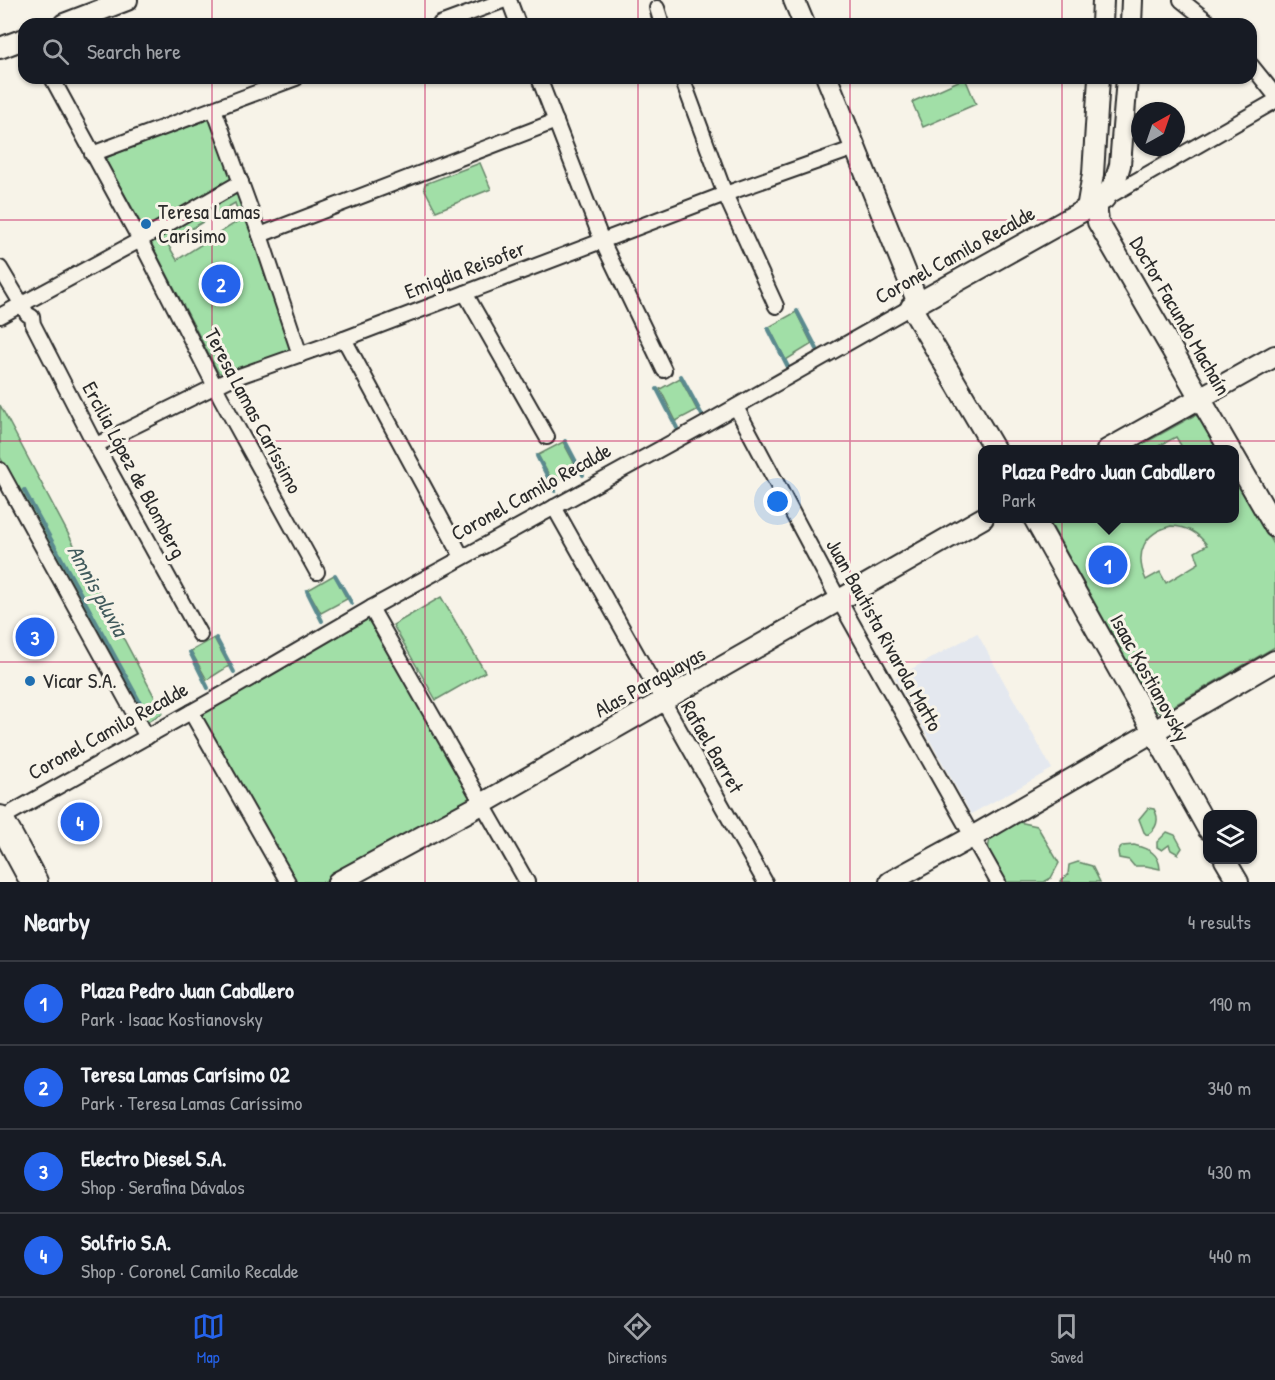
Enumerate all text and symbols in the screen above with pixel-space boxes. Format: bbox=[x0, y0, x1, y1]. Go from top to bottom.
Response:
search box bbox=[18, 18, 1257, 84]
icon: search bbox=[39, 35, 72, 68]
text: Search here bbox=[87, 36, 181, 66]
north arrow bbox=[1131, 102, 1185, 156]
place label: Teresa Lamas Carísimo bbox=[158, 197, 260, 250]
street label: Coronel Camilo Recalde bbox=[870, 199, 1040, 311]
marker: Teresa Lamas Carísimo bbox=[139, 217, 153, 231]
street label: Doctor Facundo Machaín bbox=[1123, 231, 1238, 400]
street label: Emigdia Reisofer bbox=[400, 233, 529, 306]
pin: 2 bbox=[202, 262, 240, 306]
street label: Teresa Lamas Caríssimo bbox=[198, 323, 309, 499]
street label: Ercilia López de Blomberg bbox=[76, 377, 193, 563]
street label: Coronel Camilo Recalde bbox=[446, 436, 616, 548]
popup bbox=[978, 445, 1239, 523]
text: Plaza Pedro Juan Caballero bbox=[1002, 456, 1215, 486]
text: Park bbox=[1002, 486, 1035, 513]
your location bbox=[763, 487, 792, 516]
street label: Juan Bautista Rivarola Matto bbox=[819, 533, 949, 736]
water label: Amnis pluvia bbox=[61, 539, 137, 643]
pin: 1 bbox=[1088, 542, 1128, 588]
street label: Isaac Kostianovsky bbox=[1103, 609, 1198, 747]
pin: 3 bbox=[15, 614, 54, 660]
street label: Alas Paraguayas bbox=[589, 639, 710, 724]
place label: Vicar S.A. bbox=[42, 666, 117, 695]
marker: Vicar S.A. bbox=[23, 674, 37, 688]
street label: Coronel Camilo Recalde bbox=[23, 675, 193, 787]
street label: Rafael Barret bbox=[674, 695, 751, 799]
pin: 4 bbox=[60, 800, 100, 844]
map controls bbox=[1203, 810, 1257, 864]
button: layers bbox=[1203, 810, 1257, 864]
text: Nearby bbox=[24, 904, 90, 939]
text: 4 results bbox=[1188, 908, 1251, 935]
text: Plaza Pedro Juan Caballero bbox=[81, 975, 294, 1005]
text: 1 bbox=[40, 990, 47, 1017]
text: 190 m bbox=[1209, 990, 1251, 1017]
text: Park · Isaac Kostianovsky bbox=[81, 1005, 263, 1032]
text: Teresa Lamas Carísimo 02 bbox=[81, 1059, 290, 1089]
text: 2 bbox=[39, 1074, 48, 1101]
text: 340 m bbox=[1207, 1074, 1251, 1101]
text: Park · Teresa Lamas Caríssimo bbox=[81, 1089, 302, 1116]
text: Electro Diesel S.A. bbox=[81, 1143, 226, 1173]
text: 3 bbox=[39, 1158, 48, 1185]
text: 430 m bbox=[1207, 1158, 1251, 1185]
text: Shop · Serafina Dávalos bbox=[81, 1173, 245, 1200]
text: Solfrio S.A. bbox=[81, 1227, 171, 1257]
text: 4 bbox=[40, 1242, 47, 1269]
text: 440 m bbox=[1209, 1242, 1251, 1269]
text: Shop · Coronel Camilo Recalde bbox=[81, 1257, 299, 1284]
tab: Map bbox=[192, 1310, 225, 1368]
tab: Directions bbox=[608, 1310, 667, 1368]
tab: Saved bbox=[1050, 1310, 1083, 1368]

